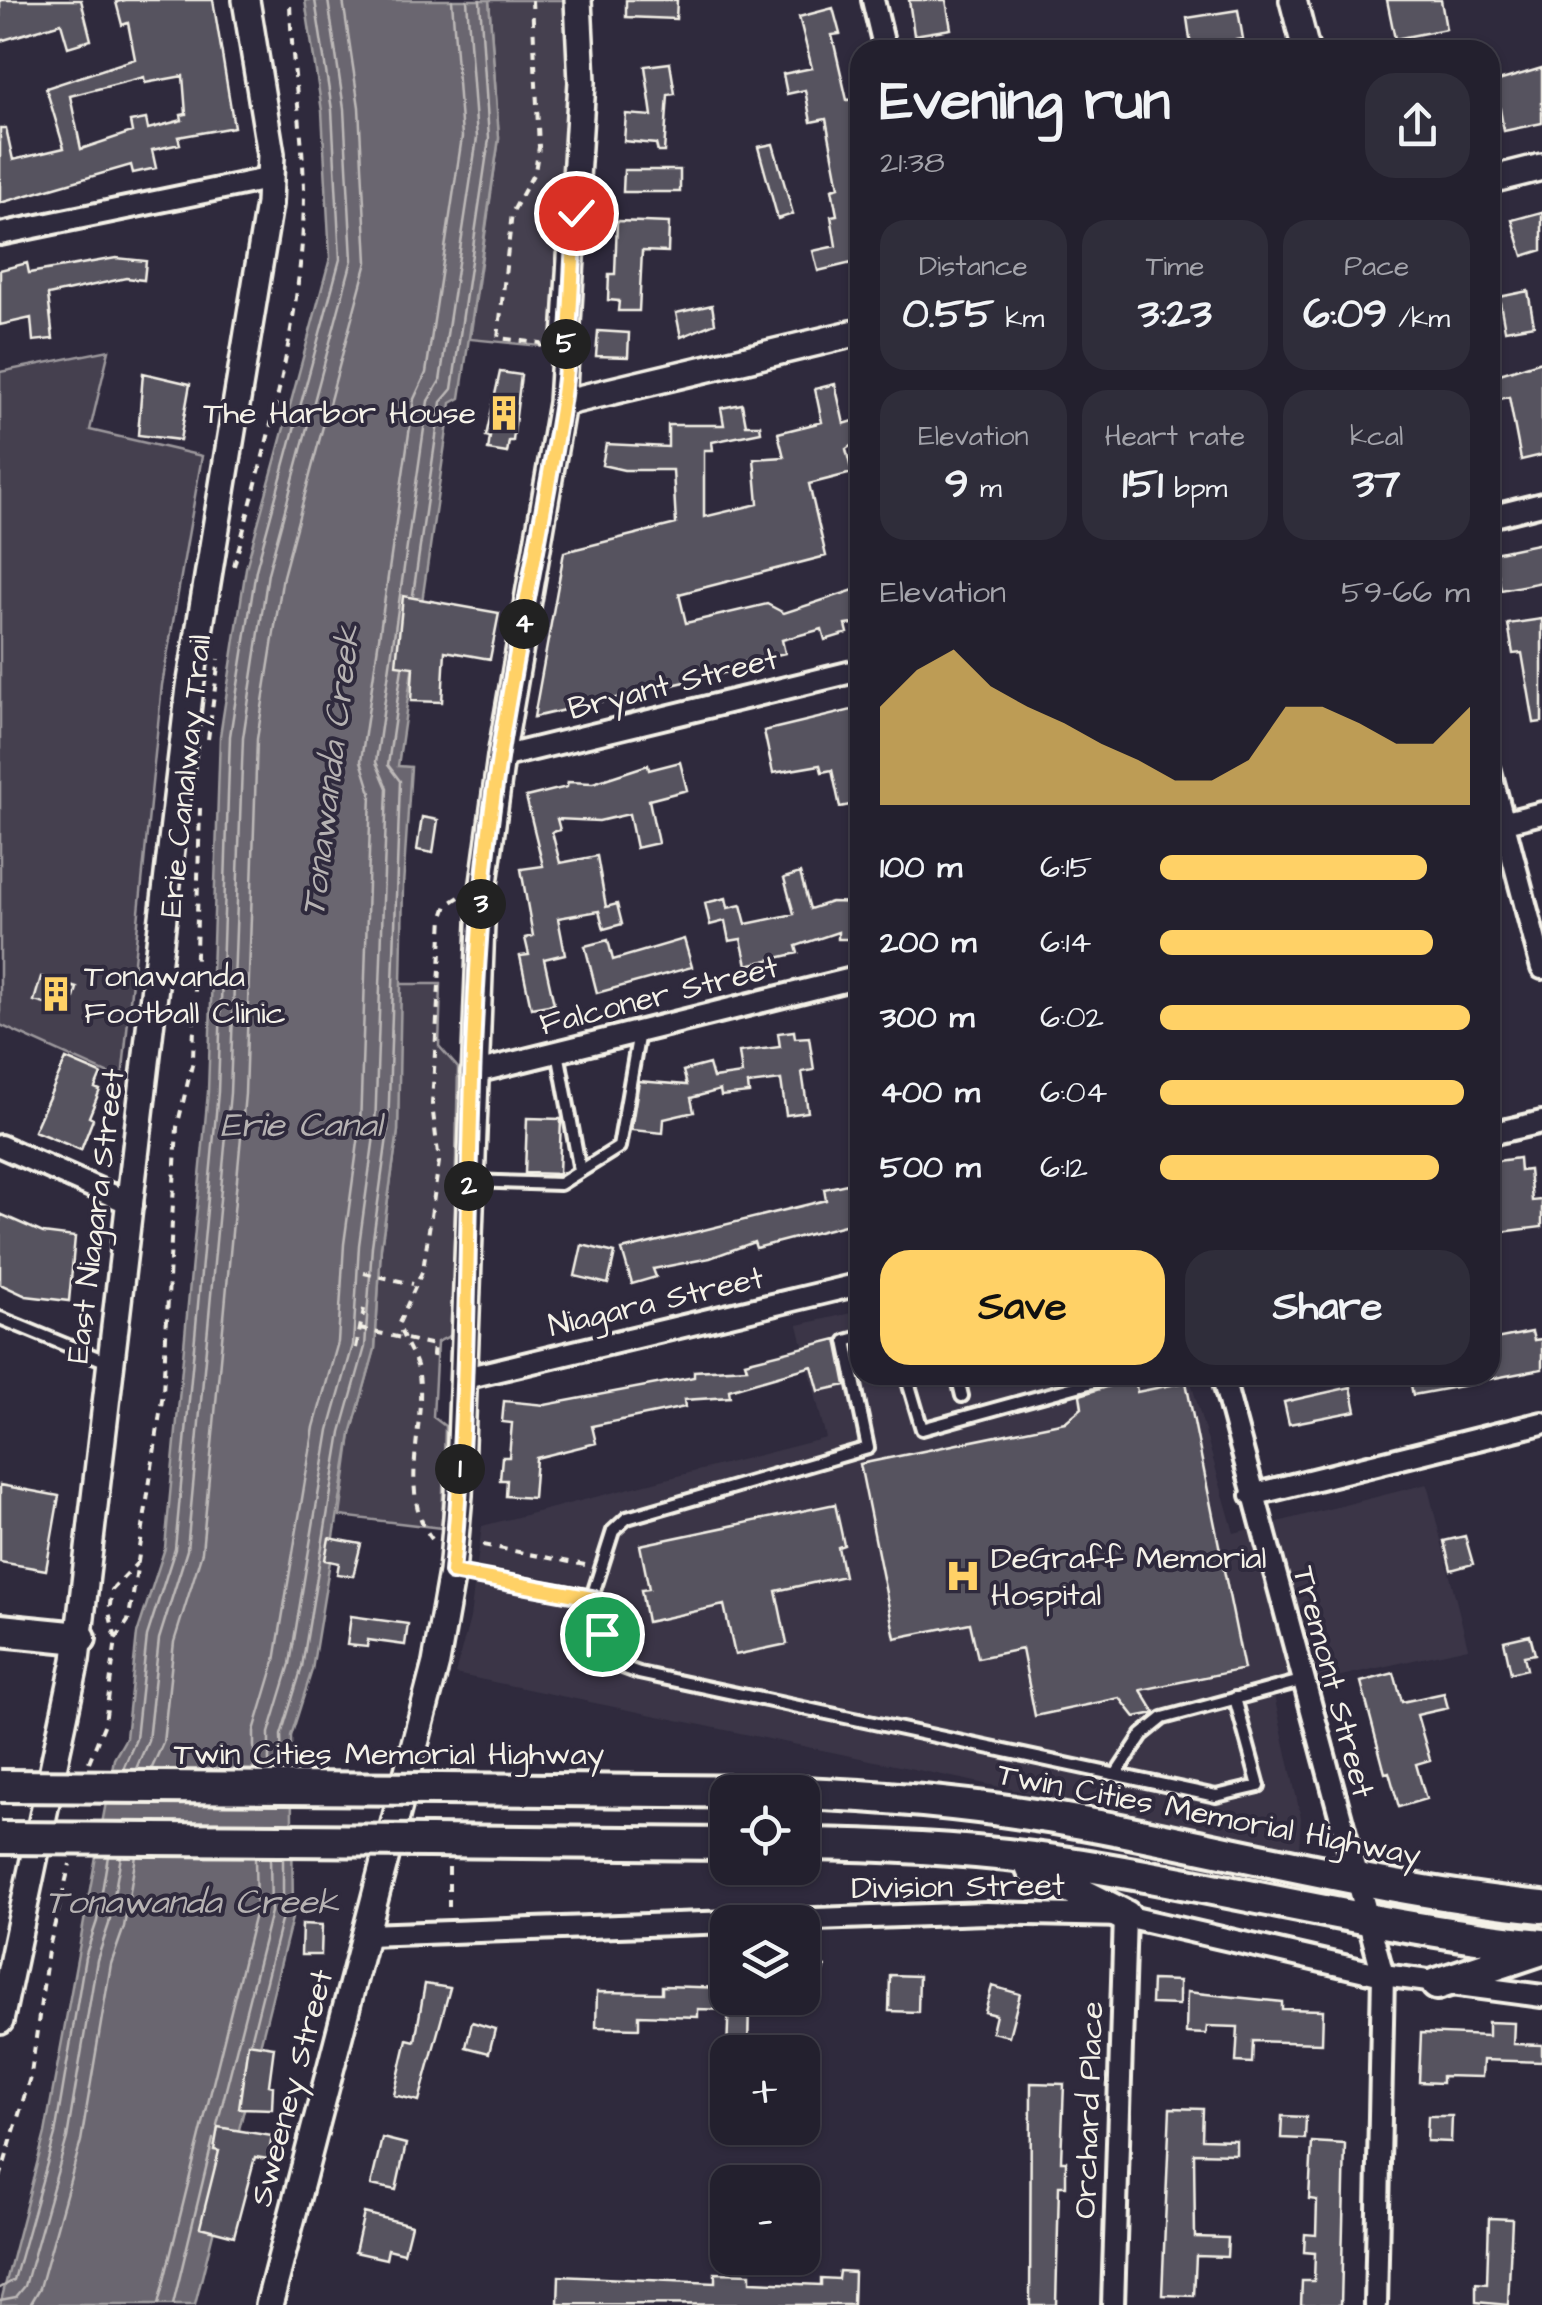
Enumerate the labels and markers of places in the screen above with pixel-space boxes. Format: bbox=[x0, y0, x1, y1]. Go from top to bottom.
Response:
pin bbox=[534, 171, 619, 256]
pin: 5 bbox=[541, 319, 591, 369]
place label: The Harbor House bbox=[203, 391, 476, 436]
building icon: The Harbor House bbox=[485, 394, 523, 432]
pin: 4 bbox=[499, 599, 549, 649]
pin: 3 bbox=[456, 879, 506, 929]
place label: Tonawanda Football Clinic bbox=[84, 954, 286, 1036]
building icon: Tonawanda Football Clinic bbox=[37, 975, 75, 1013]
pin: 2 bbox=[444, 1161, 494, 1211]
pin: 1 bbox=[435, 1444, 485, 1494]
place label: DeGraff Memorial Hospital bbox=[991, 1536, 1266, 1618]
hospital icon: DeGraff Memorial Hospital bbox=[944, 1557, 982, 1595]
pin bbox=[560, 1592, 645, 1677]

